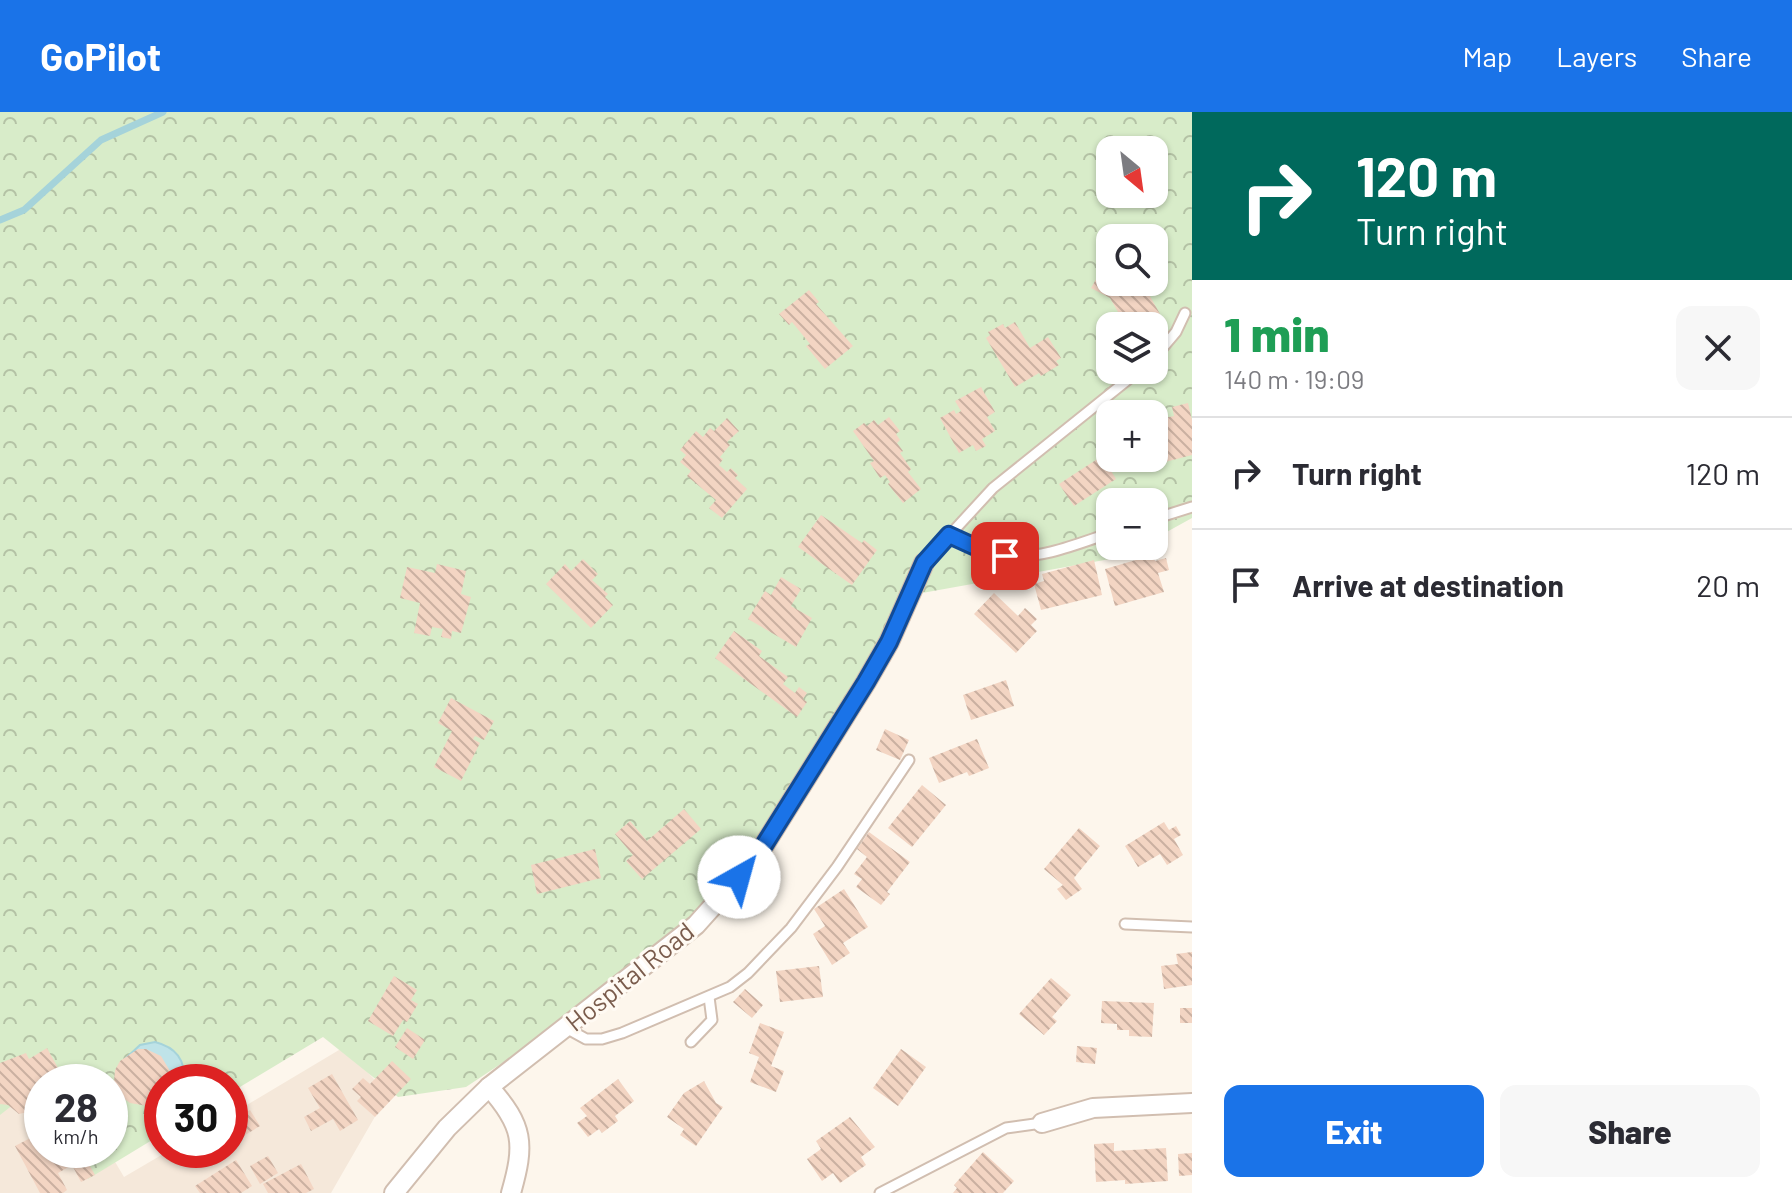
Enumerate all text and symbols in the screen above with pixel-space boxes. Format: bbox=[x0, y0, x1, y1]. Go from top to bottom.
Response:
text: GoPilot bbox=[40, 33, 161, 79]
text: Map bbox=[1462, 39, 1512, 73]
text: Layers bbox=[1556, 39, 1637, 73]
text: Share bbox=[1681, 39, 1752, 73]
north arrow bbox=[1096, 136, 1168, 208]
map controls bbox=[1096, 136, 1168, 560]
text: 120 m bbox=[1356, 141, 1497, 208]
icon: right bbox=[1224, 144, 1328, 248]
text: Turn right bbox=[1356, 209, 1508, 252]
button: search bbox=[1096, 224, 1168, 296]
text: 1 min bbox=[1224, 304, 1330, 362]
button: close bbox=[1676, 306, 1760, 390]
button: layers bbox=[1096, 312, 1168, 384]
text: 140 m · 19:09 bbox=[1224, 363, 1364, 394]
button: + bbox=[1096, 400, 1168, 472]
icon: right bbox=[1224, 451, 1268, 495]
text: Turn right bbox=[1292, 455, 1422, 491]
text: 120 m bbox=[1686, 455, 1760, 491]
button: − bbox=[1096, 488, 1168, 560]
pin bbox=[971, 522, 1039, 590]
icon: arrive bbox=[983, 534, 1027, 578]
icon: arrive bbox=[1224, 563, 1268, 607]
text: Arrive at destination bbox=[1292, 567, 1564, 603]
text: 20 m bbox=[1696, 567, 1760, 603]
position arrow bbox=[697, 835, 781, 919]
street label: Hospital Road bbox=[559, 915, 699, 1037]
speed limit sign: 30 bbox=[144, 1064, 248, 1168]
text: 28 bbox=[54, 1082, 98, 1130]
button: Exit bbox=[1224, 1085, 1484, 1177]
button: Share bbox=[1500, 1085, 1760, 1177]
text: km/h bbox=[53, 1124, 99, 1148]

